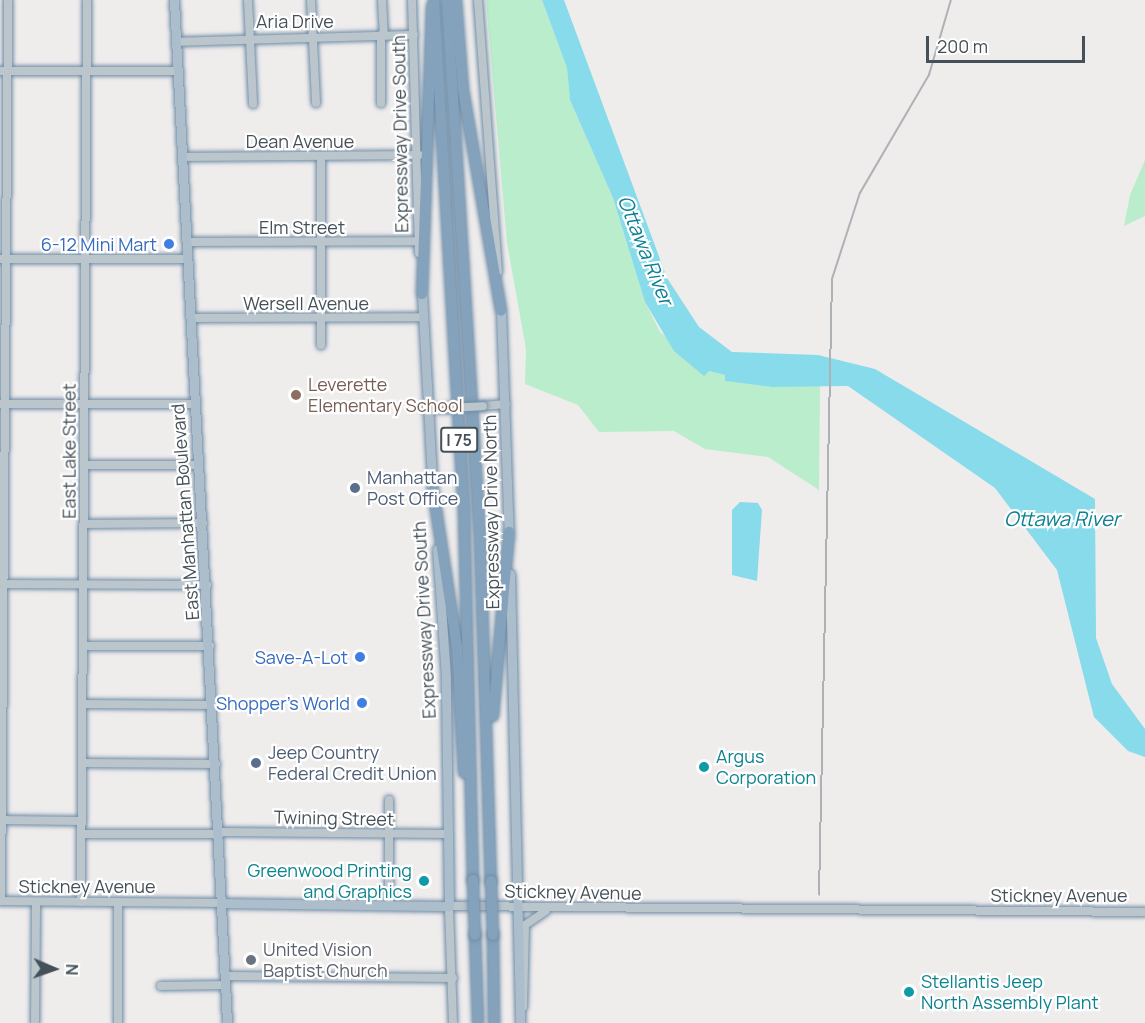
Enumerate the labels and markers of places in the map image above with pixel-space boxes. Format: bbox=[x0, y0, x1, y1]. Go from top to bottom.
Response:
place label: 6-12 Mini Mart bbox=[41, 233, 157, 255]
marker: 6-12 Mini Mart bbox=[162, 237, 176, 251]
place label: Leverette Elementary School bbox=[308, 374, 463, 416]
marker: Leverette Elementary School bbox=[289, 388, 303, 402]
place label: Manhattan Post Office bbox=[367, 467, 458, 510]
marker: Manhattan Post Office bbox=[348, 481, 362, 495]
place label: Save-A-Lot bbox=[255, 646, 348, 668]
marker: Save-A-Lot bbox=[353, 650, 367, 664]
place label: Shopper's World bbox=[216, 692, 350, 714]
marker: Shopper's World bbox=[355, 696, 369, 710]
place label: Jeep Country Federal Credit Union bbox=[268, 742, 437, 784]
place label: Argus Corporation bbox=[716, 746, 816, 789]
marker: Jeep Country Federal Credit Union bbox=[249, 756, 263, 770]
marker: Argus Corporation bbox=[697, 760, 711, 774]
place label: Greenwood Printing and Graphics bbox=[248, 860, 412, 902]
marker: Greenwood Printing and Graphics bbox=[417, 874, 431, 888]
place label: United Vision Baptist Church bbox=[263, 939, 388, 982]
marker: United Vision Baptist Church bbox=[244, 953, 258, 967]
place label: Stellantis Jeep North Assembly Plant bbox=[921, 971, 1099, 1014]
marker: Stellantis Jeep North Assembly Plant bbox=[902, 985, 916, 999]

